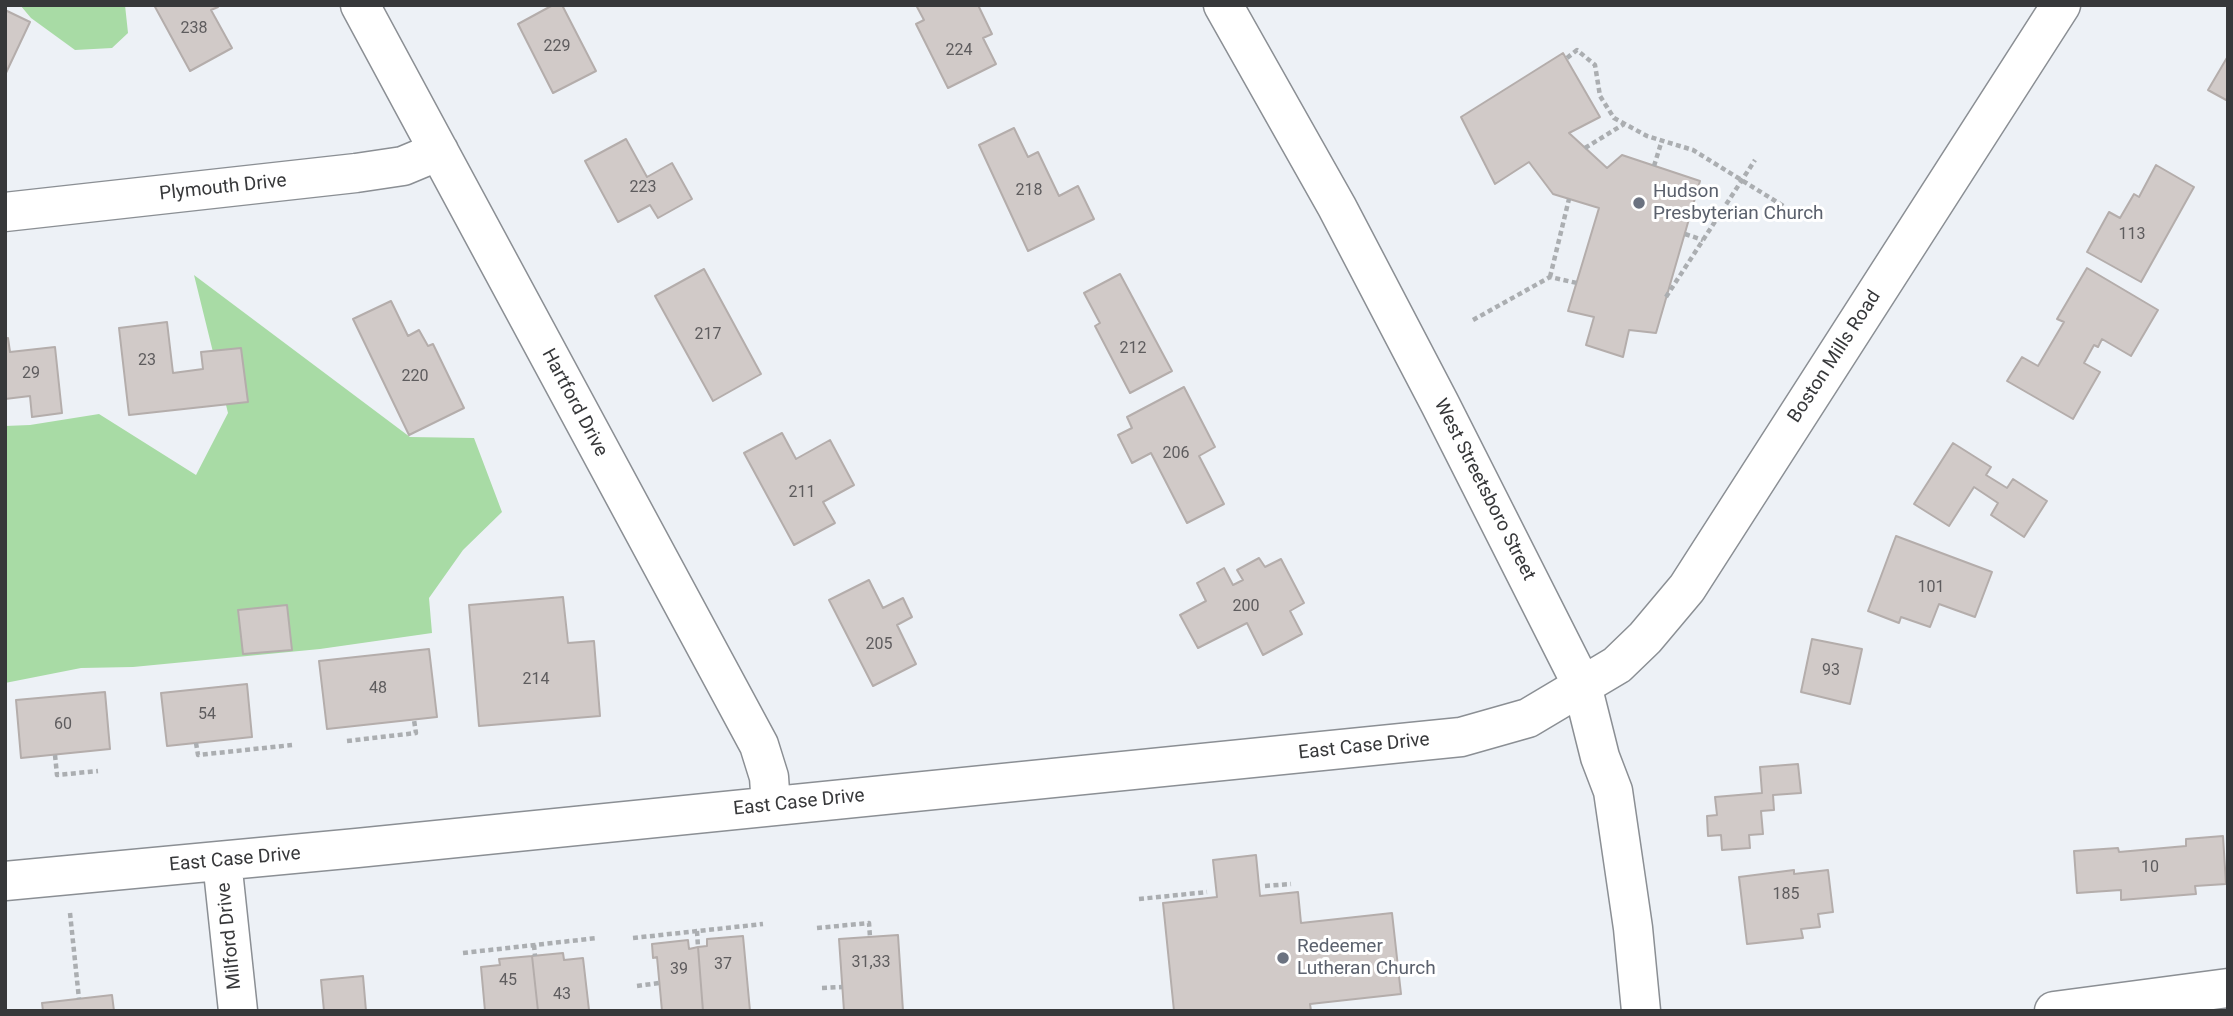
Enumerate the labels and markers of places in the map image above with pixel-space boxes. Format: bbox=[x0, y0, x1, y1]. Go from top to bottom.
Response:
place label: Hudson Presbyterian Church bbox=[1653, 181, 1824, 225]
marker: Hudson Presbyterian Church bbox=[1631, 195, 1647, 211]
place label: Redeemer Lutheran Church bbox=[1297, 936, 1436, 980]
marker: Redeemer Lutheran Church bbox=[1275, 950, 1291, 966]

